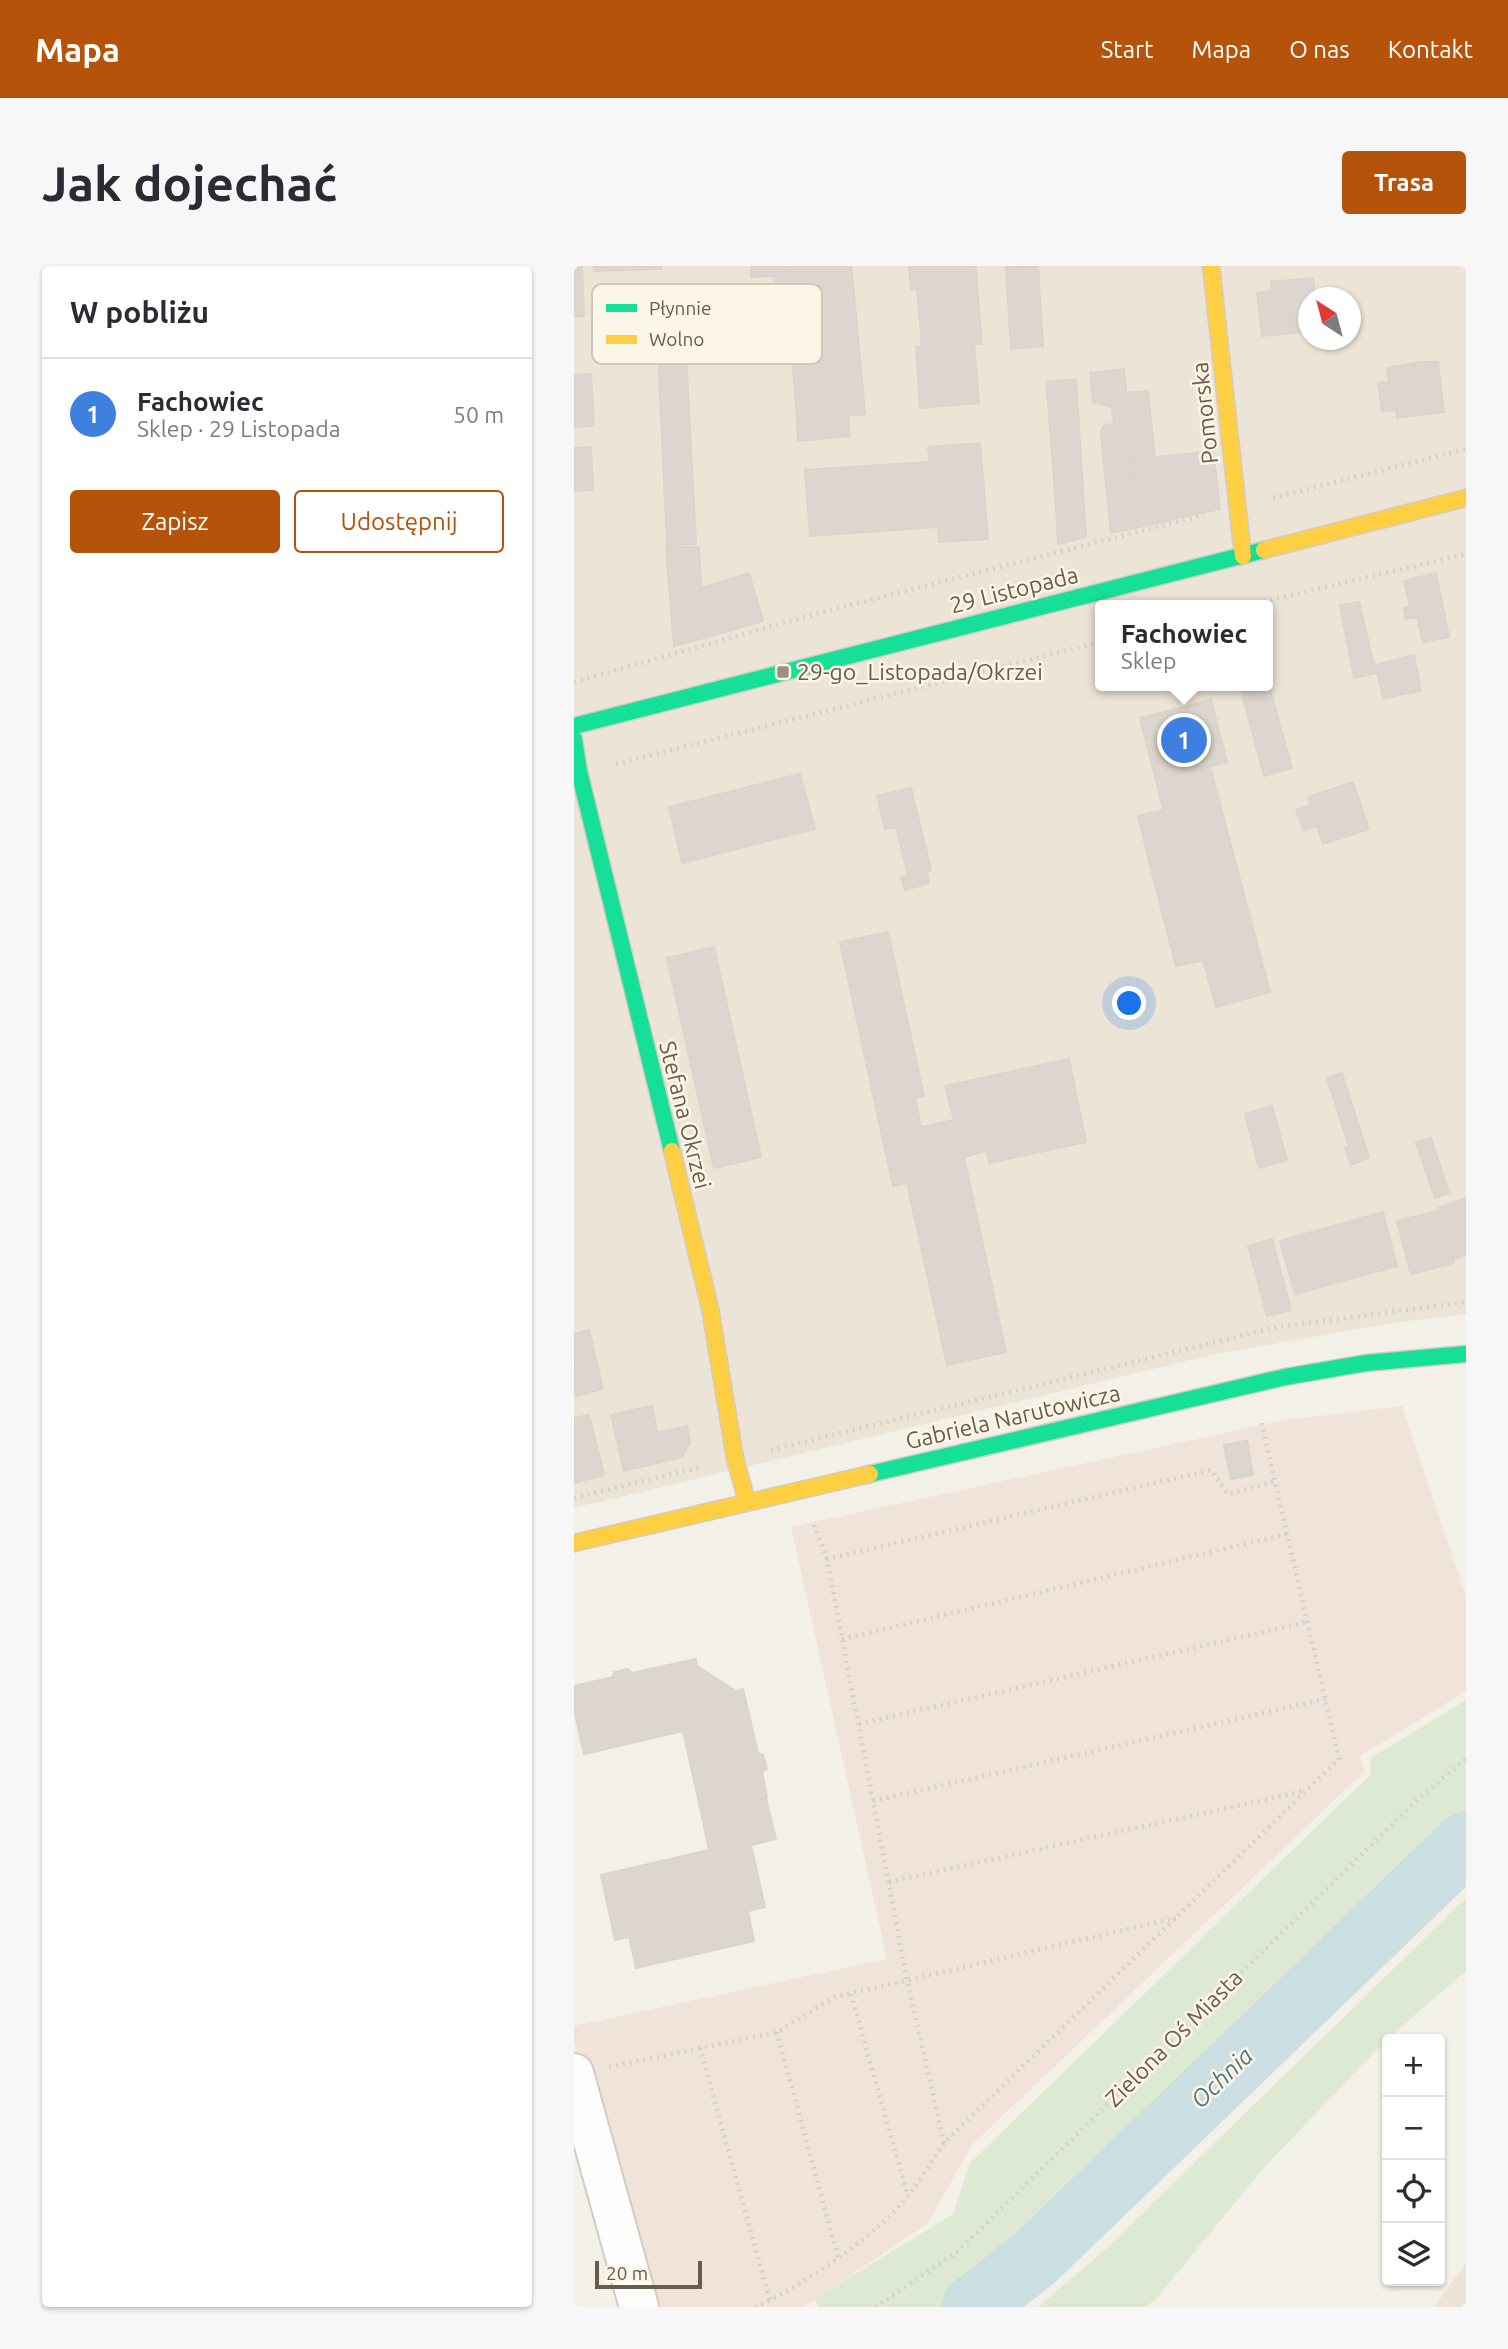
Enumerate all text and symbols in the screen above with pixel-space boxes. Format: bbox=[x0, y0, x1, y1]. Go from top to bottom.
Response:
text: Mapa bbox=[35, 31, 120, 68]
text: Start bbox=[1101, 36, 1154, 63]
text: Mapa bbox=[1192, 36, 1251, 63]
text: O nas bbox=[1289, 36, 1350, 63]
text: Kontakt bbox=[1388, 36, 1473, 63]
button: Trasa bbox=[1342, 151, 1466, 214]
text: Jak dojechać bbox=[42, 155, 337, 210]
legend bbox=[592, 284, 822, 364]
north arrow bbox=[1298, 287, 1361, 350]
text: W pobliżu bbox=[70, 295, 209, 329]
text: Płynnie bbox=[649, 297, 711, 319]
text: Wolno bbox=[649, 328, 704, 350]
street label: Pomorska bbox=[1187, 361, 1222, 465]
text: Fachowiec bbox=[137, 387, 264, 416]
text: 1 bbox=[87, 402, 99, 427]
text: 50 m bbox=[453, 402, 504, 427]
text: Sklep · 29 Listopada bbox=[137, 416, 341, 441]
button: Zapisz bbox=[70, 490, 280, 553]
button: Udostępnij bbox=[294, 490, 504, 553]
street label: 29 Listopada bbox=[947, 561, 1081, 618]
popup bbox=[1095, 600, 1273, 691]
text: Fachowiec bbox=[1121, 619, 1247, 648]
text: Sklep bbox=[1121, 648, 1177, 673]
place label: 29-go_Listopada/Okrzei bbox=[797, 659, 1043, 685]
marker: 29-go_Listopada/Okrzei bbox=[775, 664, 791, 680]
pin: 1 bbox=[1161, 714, 1207, 766]
your location bbox=[1112, 986, 1146, 1020]
street label: Stefana Okrzei bbox=[655, 1038, 716, 1191]
street label: Gabriela Narutowicza bbox=[903, 1380, 1123, 1453]
street label: Zielona Oś Miasta bbox=[1100, 1964, 1247, 2111]
map controls bbox=[1382, 2034, 1445, 2286]
button: + bbox=[1382, 2034, 1445, 2097]
water label: Ochnia bbox=[1185, 2042, 1258, 2113]
button: − bbox=[1382, 2097, 1445, 2160]
button: locate bbox=[1382, 2160, 1445, 2223]
button: layers bbox=[1382, 2223, 1445, 2286]
scale bar bbox=[595, 2258, 702, 2290]
text: 20 m bbox=[606, 2262, 648, 2284]

